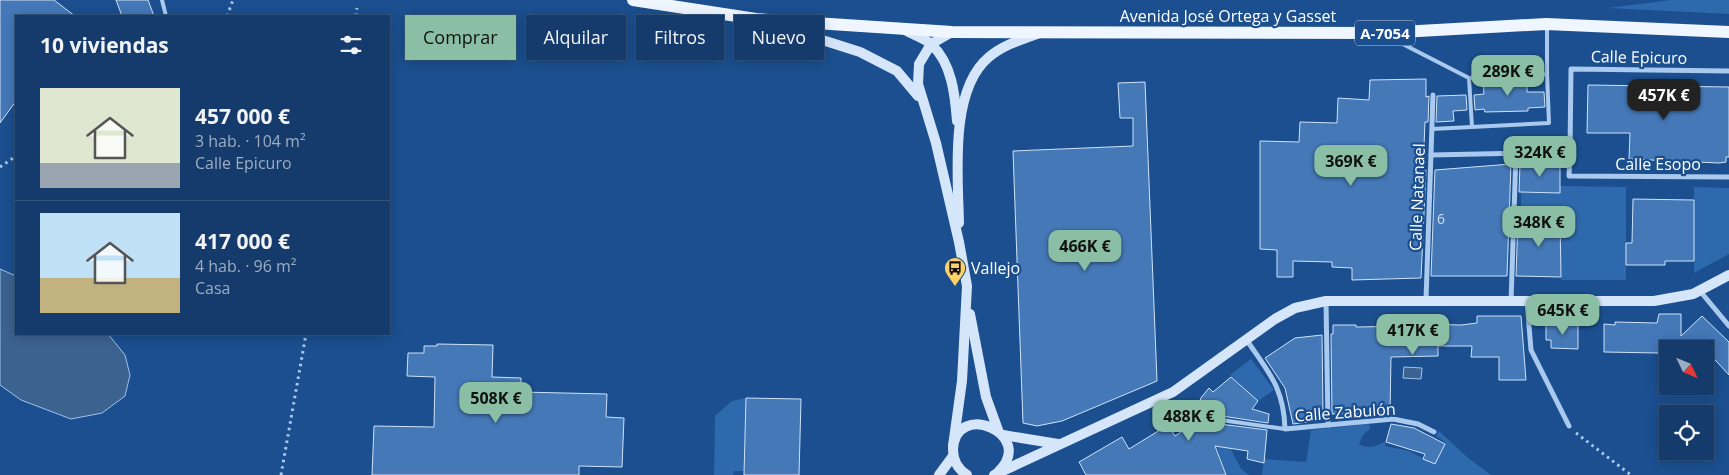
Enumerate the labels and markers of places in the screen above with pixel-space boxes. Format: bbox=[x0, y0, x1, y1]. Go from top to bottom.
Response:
pin: 289K € bbox=[1467, 54, 1549, 97]
pin: 457K € bbox=[1623, 78, 1705, 121]
pin: 324K € bbox=[1499, 136, 1581, 178]
pin: 369K € bbox=[1310, 144, 1392, 187]
pin: 348K € bbox=[1498, 206, 1580, 248]
pin: 466K € bbox=[1044, 230, 1126, 272]
bus stop icon: Vallejo bbox=[943, 256, 967, 287]
place label: Vallejo bbox=[971, 257, 1020, 279]
pin: 645K € bbox=[1522, 294, 1604, 336]
pin: 417K € bbox=[1372, 314, 1454, 356]
pin: 508K € bbox=[455, 382, 537, 424]
pin: 488K € bbox=[1148, 400, 1230, 442]

